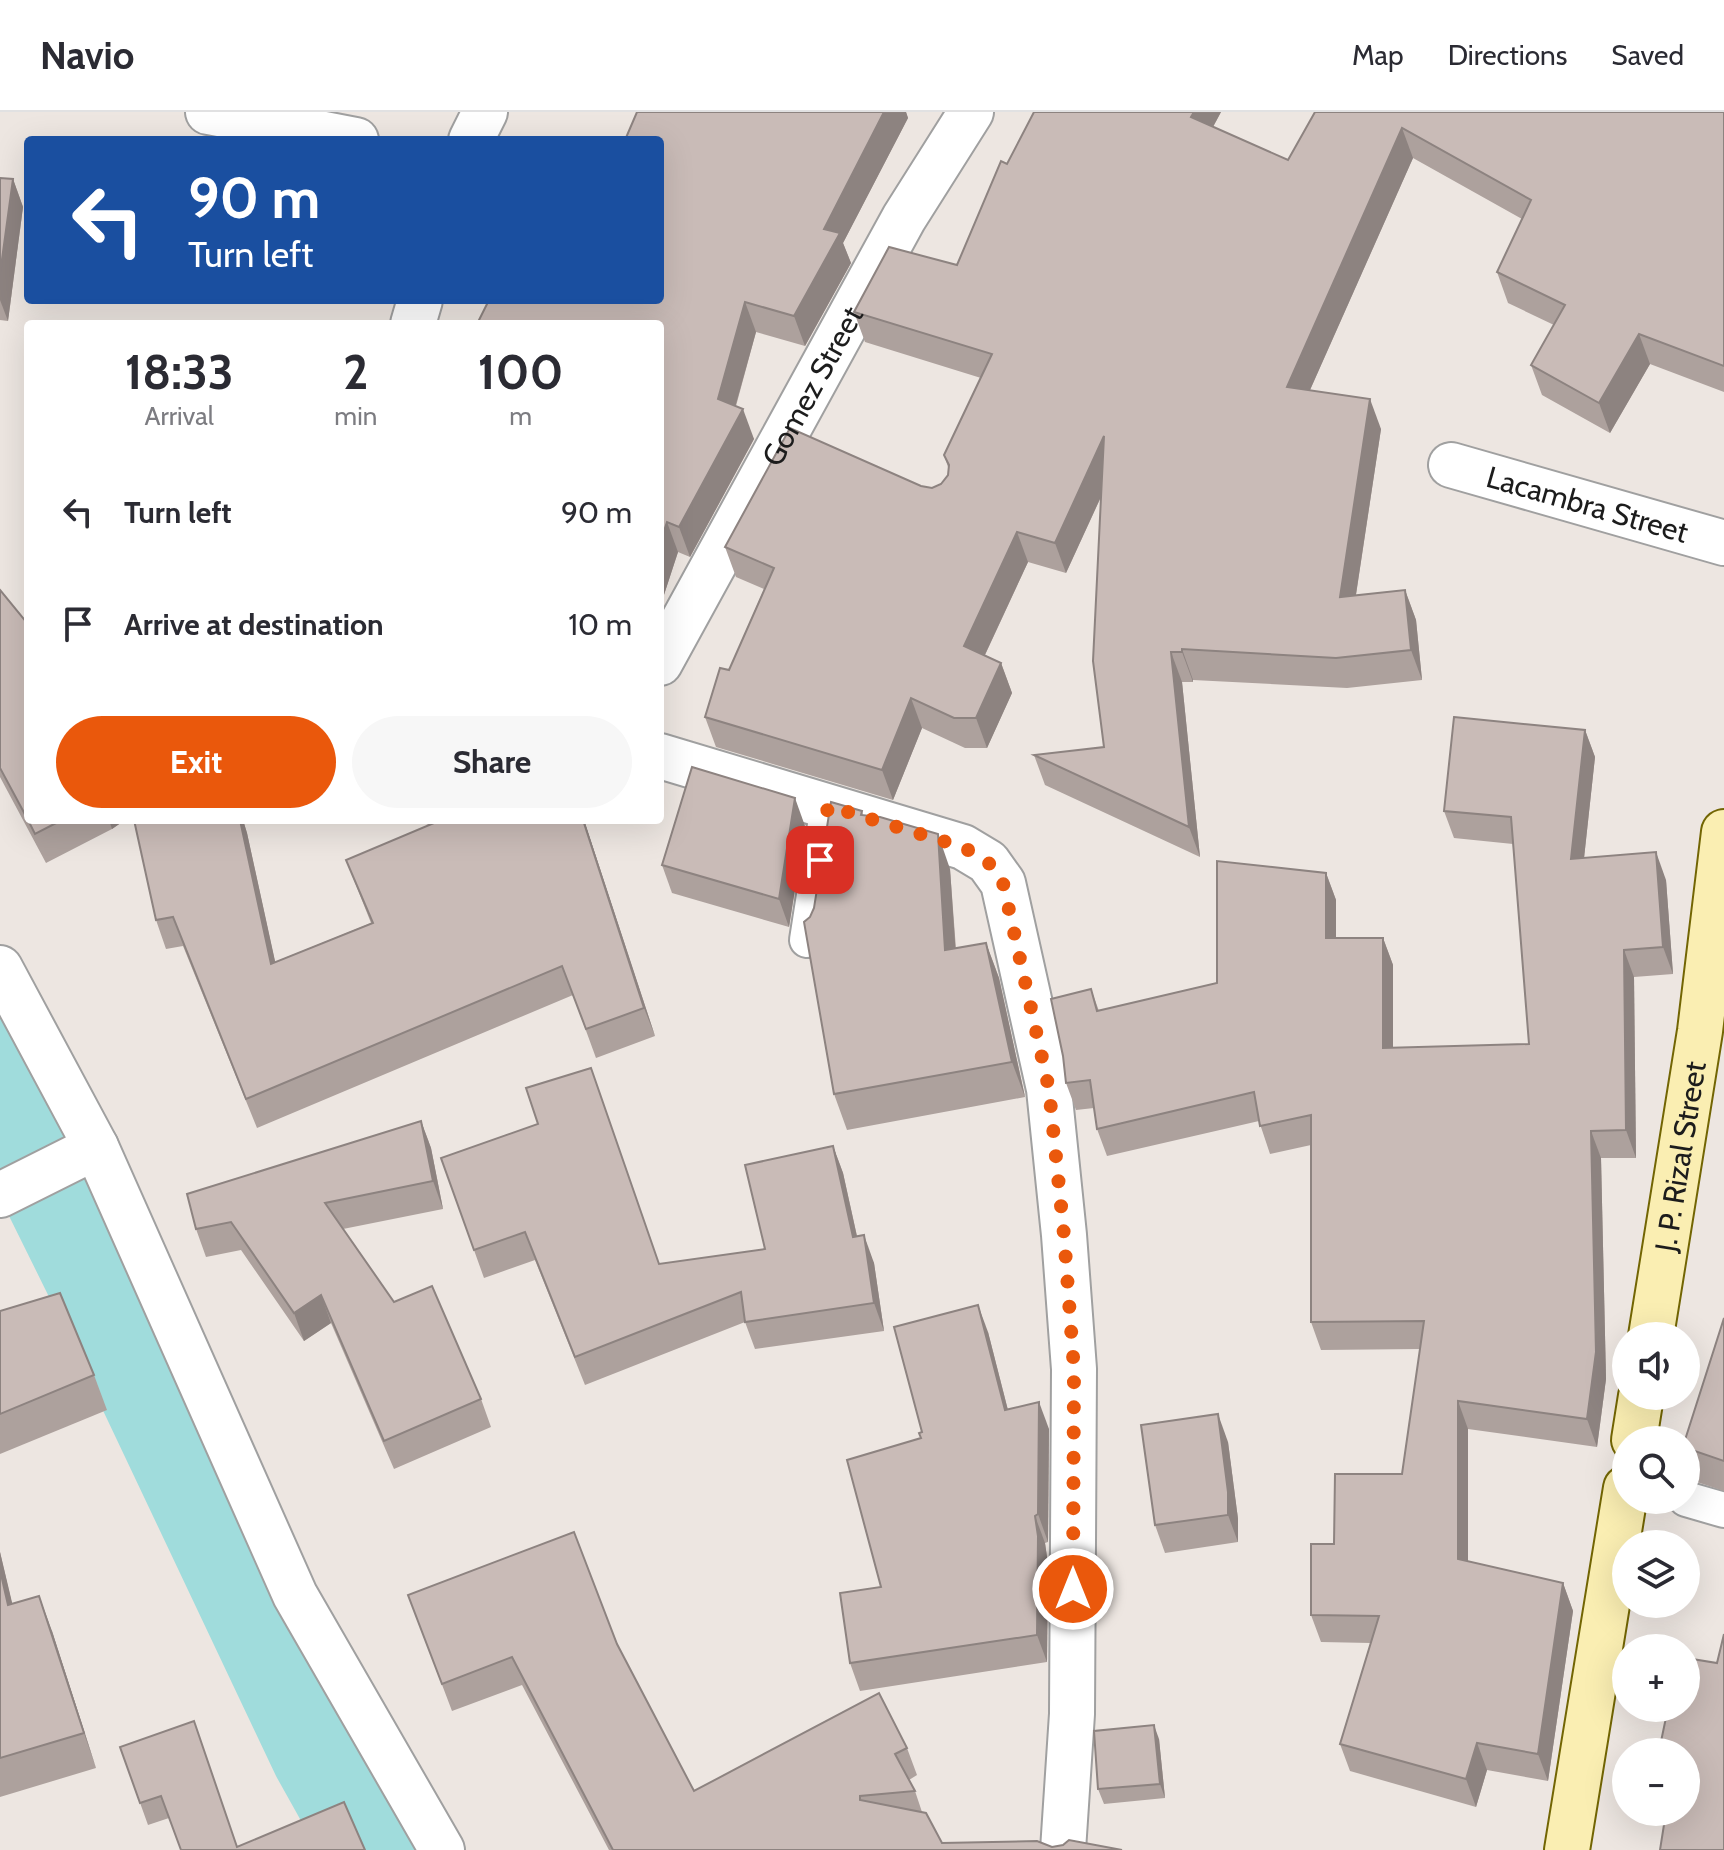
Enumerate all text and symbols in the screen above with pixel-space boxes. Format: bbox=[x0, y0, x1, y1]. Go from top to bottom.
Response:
text: Navio bbox=[40, 32, 134, 79]
text: Map bbox=[1352, 38, 1404, 72]
text: Directions bbox=[1448, 38, 1567, 72]
text: Saved bbox=[1611, 38, 1684, 72]
text: 90 m bbox=[188, 164, 320, 232]
icon: left bbox=[56, 168, 160, 272]
text: Turn left bbox=[188, 232, 313, 276]
street label: Gomez Street bbox=[753, 300, 871, 472]
text: 18:33 bbox=[125, 343, 234, 401]
text: 2 bbox=[343, 343, 368, 401]
text: 100 bbox=[478, 343, 563, 401]
text: Arrival bbox=[145, 400, 214, 432]
text: min bbox=[334, 400, 377, 432]
text: m bbox=[509, 400, 532, 432]
street label: Lacambra Street bbox=[1482, 458, 1693, 550]
icon: left bbox=[56, 490, 100, 534]
text: Turn left bbox=[124, 494, 232, 531]
text: 90 m bbox=[561, 494, 632, 531]
icon: arrive bbox=[56, 602, 100, 646]
text: Arrive at destination bbox=[124, 606, 384, 643]
text: 10 m bbox=[568, 606, 632, 643]
button: Exit bbox=[56, 716, 336, 808]
button: Share bbox=[352, 716, 632, 808]
pin bbox=[786, 826, 854, 894]
icon: arrive bbox=[798, 838, 842, 882]
street label: J. P. Rizal Street bbox=[1646, 1058, 1713, 1255]
map controls bbox=[1612, 1322, 1700, 1826]
button: sound bbox=[1612, 1322, 1700, 1410]
button: search bbox=[1612, 1426, 1700, 1514]
button: layers bbox=[1612, 1530, 1700, 1618]
position arrow bbox=[1031, 1547, 1115, 1631]
button: + bbox=[1612, 1634, 1700, 1722]
button: − bbox=[1612, 1738, 1700, 1826]

